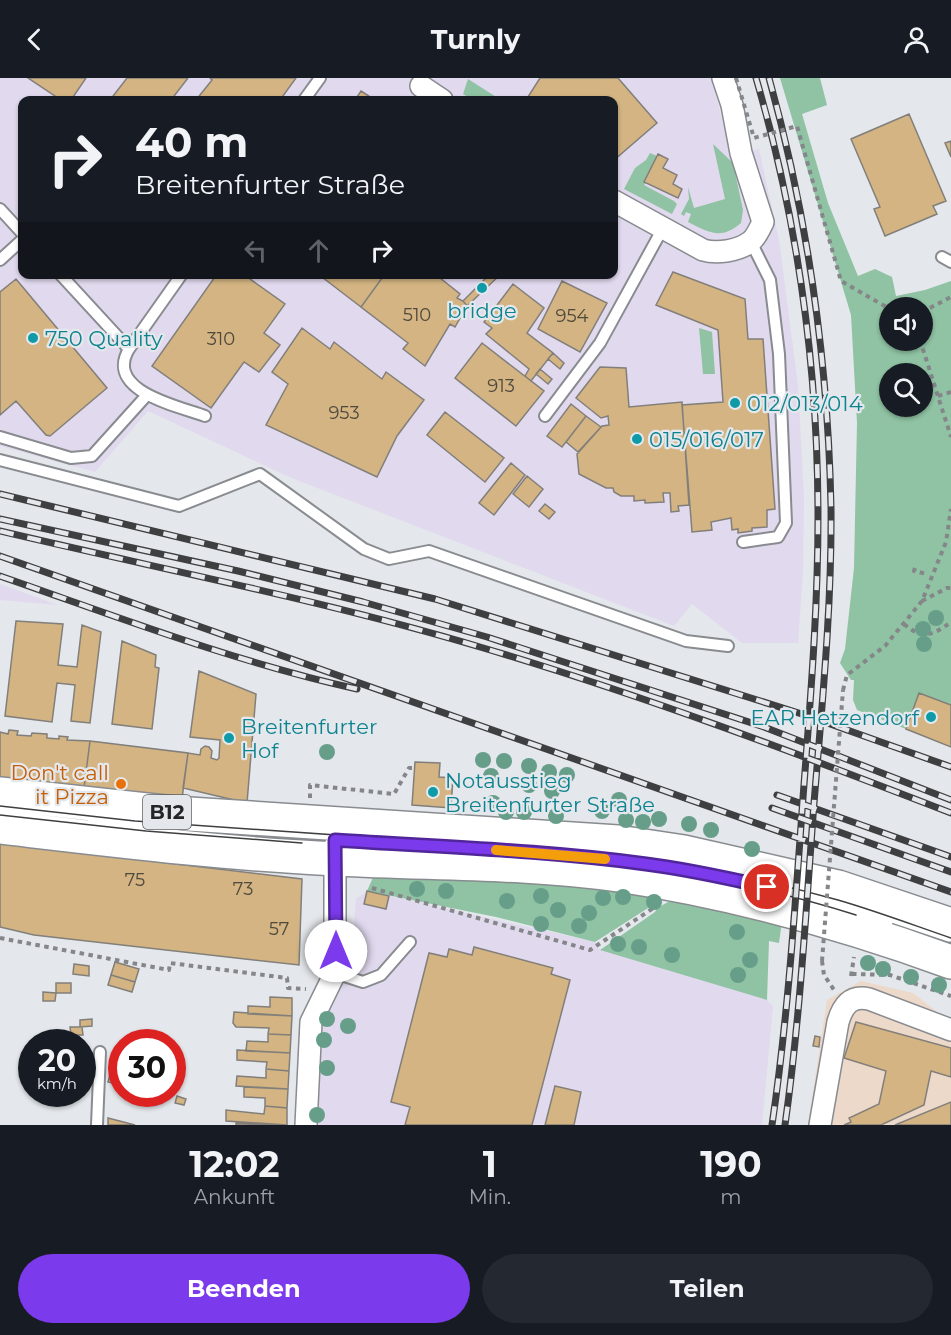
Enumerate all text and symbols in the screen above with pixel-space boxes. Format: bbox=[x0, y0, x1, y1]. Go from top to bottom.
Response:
icon: back bbox=[18, 23, 51, 56]
text: Turnly bbox=[431, 23, 520, 56]
icon: person bbox=[900, 23, 933, 56]
text: 40 m bbox=[135, 116, 248, 168]
icon: right bbox=[36, 120, 114, 198]
text: Breitenfurter Straße bbox=[135, 168, 405, 201]
icon: left bbox=[239, 234, 272, 267]
icon: ahead bbox=[302, 234, 335, 267]
icon: right bbox=[365, 234, 398, 267]
marker: bridge bbox=[475, 281, 489, 295]
map controls bbox=[879, 297, 933, 417]
button: sound bbox=[879, 297, 933, 351]
place label: bridge bbox=[447, 298, 517, 323]
house number: 510 bbox=[403, 304, 431, 326]
house number: 954 bbox=[555, 305, 589, 327]
place label: 750 Quality bbox=[45, 326, 163, 351]
house number: 310 bbox=[207, 328, 235, 350]
marker: 750 Quality bbox=[26, 331, 40, 345]
button: search bbox=[879, 363, 933, 417]
house number: 913 bbox=[487, 375, 515, 397]
place label: 012/013/014 bbox=[747, 391, 863, 416]
marker: 012/013/014 bbox=[728, 396, 742, 410]
house number: 953 bbox=[328, 402, 360, 424]
place label: 015/016/017 bbox=[649, 427, 764, 452]
marker: 015/016/017 bbox=[630, 432, 644, 446]
place label: EAR Hetzendorf bbox=[751, 705, 920, 730]
marker: EAR Hetzendorf bbox=[924, 710, 938, 724]
place label: Breitenfurter Hof bbox=[241, 714, 377, 763]
marker: Breitenfurter Hof bbox=[222, 731, 236, 745]
place label: Don't call it Pizza bbox=[11, 760, 109, 809]
place label: Notausstieg Breitenfurter Straße bbox=[445, 768, 655, 817]
marker: Don't call it Pizza bbox=[114, 777, 128, 791]
marker: Notausstieg Breitenfurter Straße bbox=[426, 785, 440, 799]
road number: B12 bbox=[143, 795, 191, 829]
pin bbox=[741, 861, 792, 912]
house number: 75 bbox=[125, 869, 145, 891]
icon: arrive bbox=[750, 870, 783, 903]
house number: 73 bbox=[233, 878, 253, 900]
house number: 57 bbox=[269, 918, 289, 940]
position arrow bbox=[304, 919, 368, 983]
speed limit sign: 30 bbox=[108, 1029, 186, 1107]
text: 20 bbox=[38, 1042, 76, 1079]
text: km/h bbox=[37, 1074, 77, 1093]
text: 12:02 bbox=[189, 1142, 280, 1186]
text: 1 bbox=[483, 1142, 497, 1186]
text: 190 bbox=[700, 1142, 762, 1186]
text: Ankunft bbox=[194, 1185, 275, 1209]
text: Min. bbox=[469, 1185, 511, 1209]
text: m bbox=[720, 1185, 742, 1209]
button: Beenden bbox=[18, 1254, 470, 1323]
button: Teilen bbox=[482, 1254, 933, 1323]

